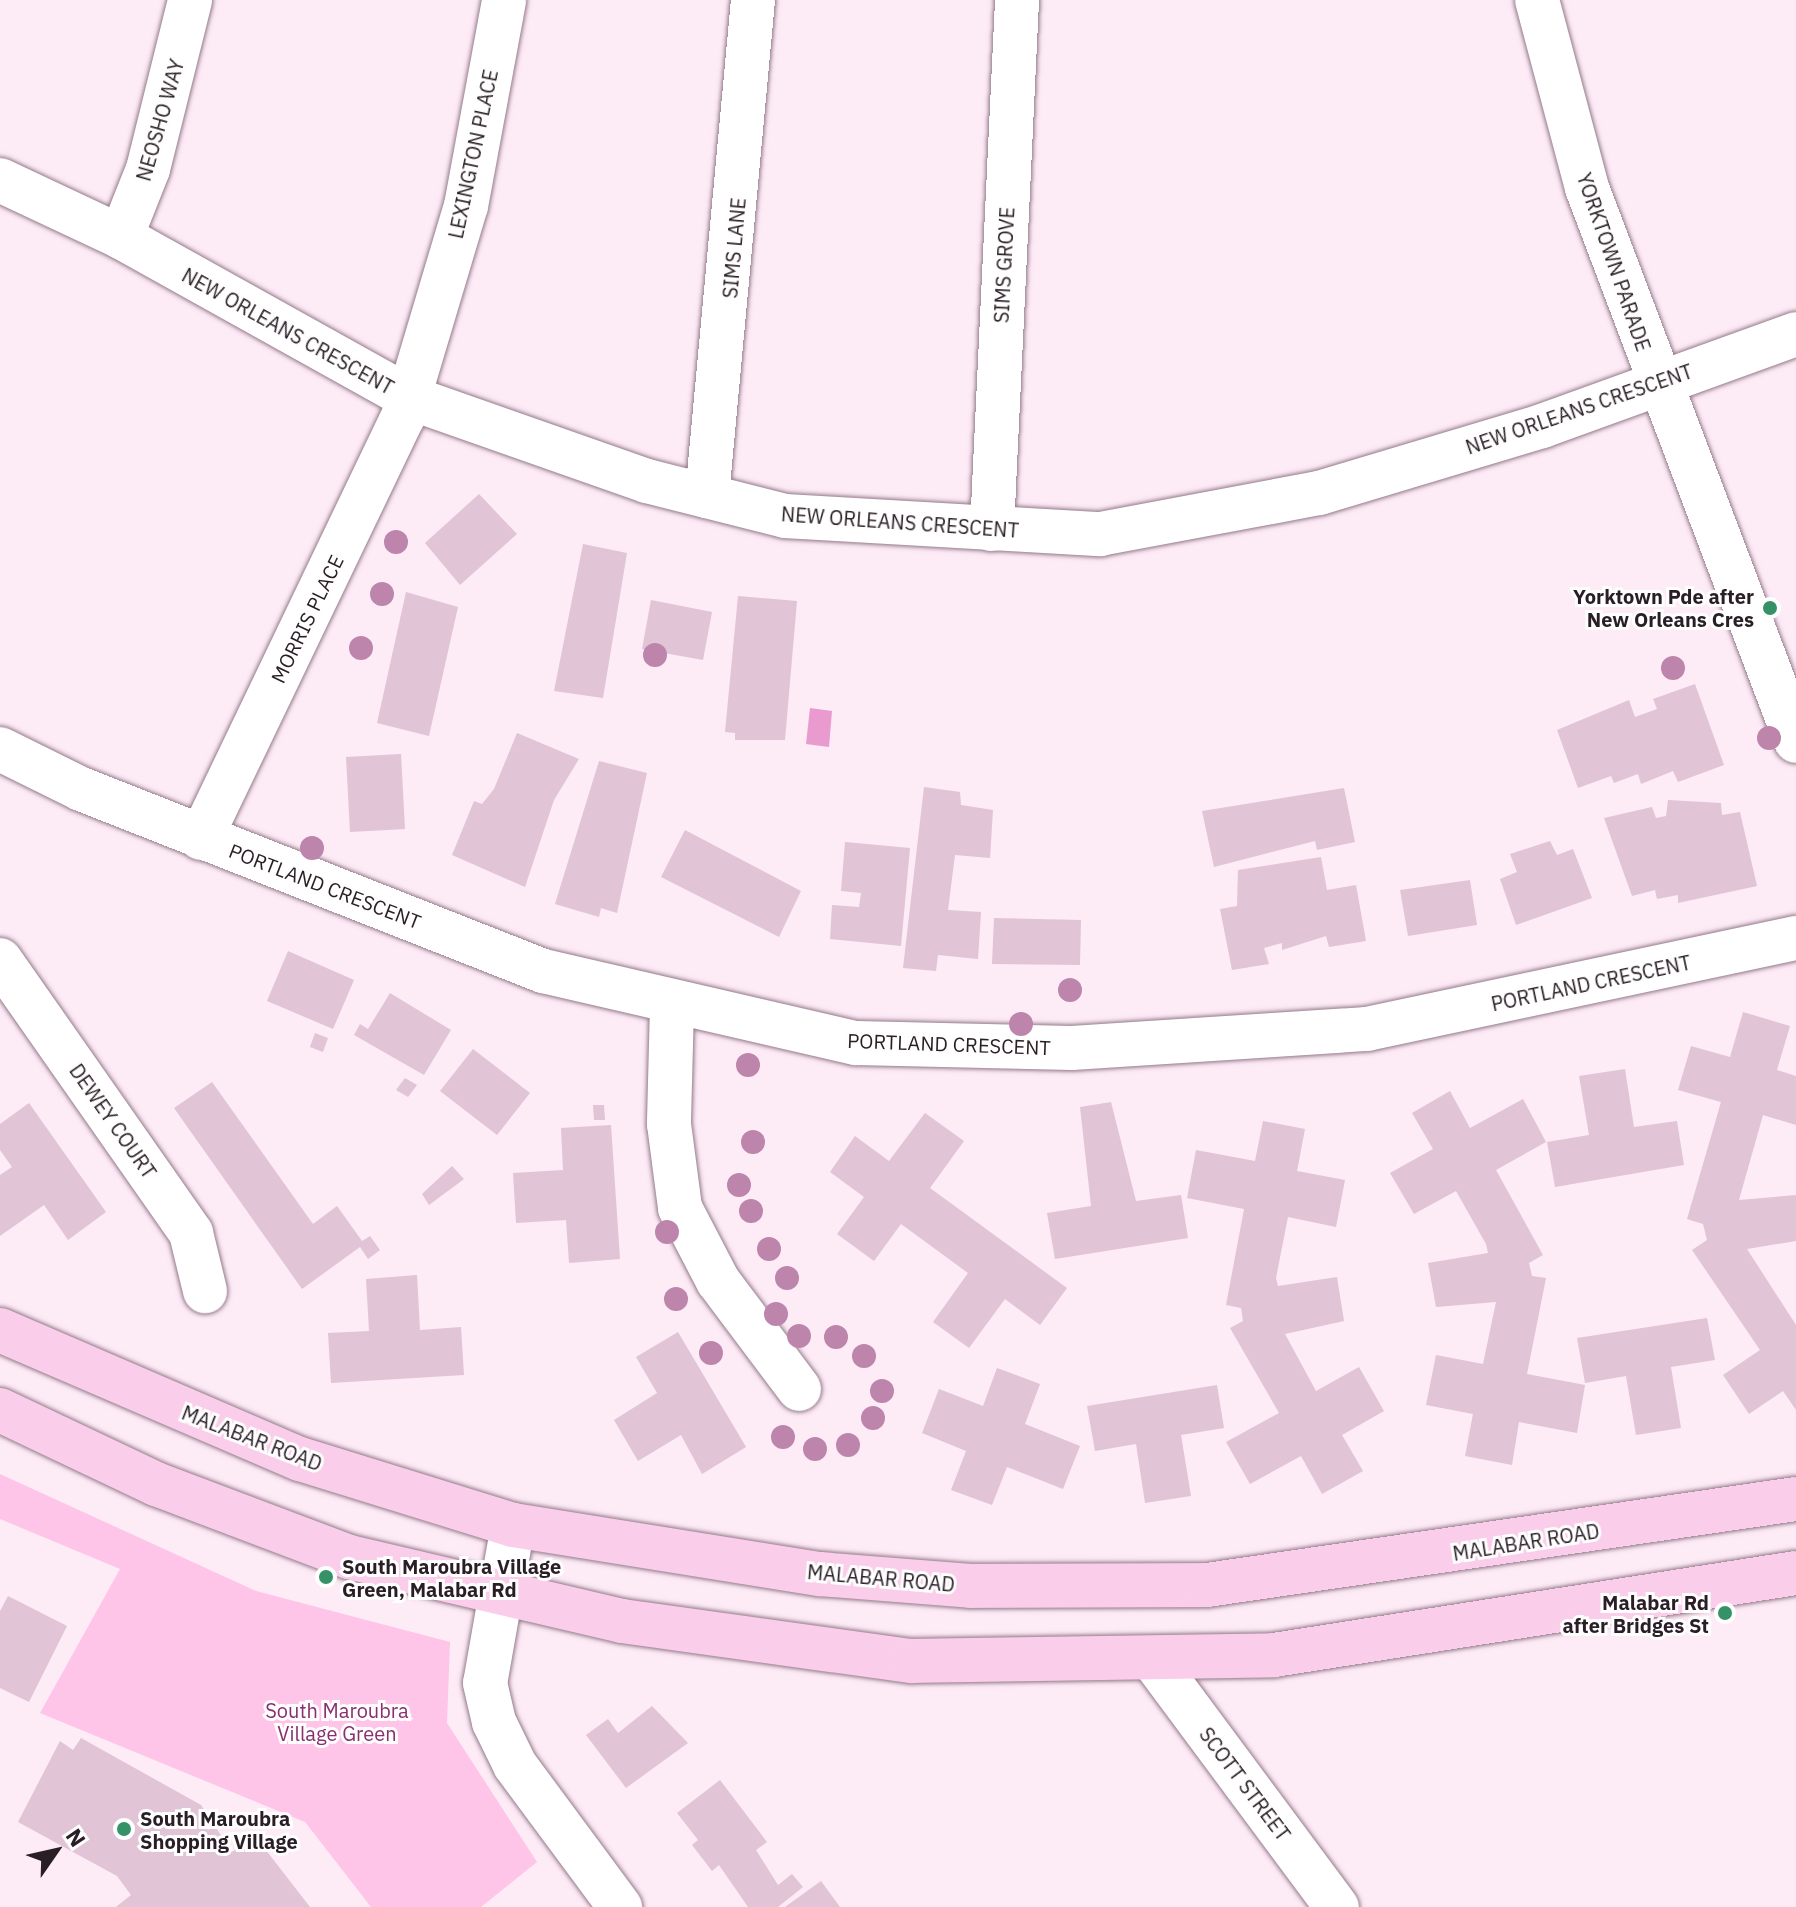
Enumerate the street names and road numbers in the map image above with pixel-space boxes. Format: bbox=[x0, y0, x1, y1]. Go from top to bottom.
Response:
street label: NEOSHO WAY bbox=[131, 56, 189, 184]
street label: LEXINGTON PLACE bbox=[443, 67, 503, 241]
street label: YORKTOWN PARADE bbox=[1572, 170, 1656, 354]
street label: SIMS LANE bbox=[718, 197, 750, 299]
street label: SIMS GROVE bbox=[989, 206, 1019, 324]
street label: NEW ORLEANS CRESCENT bbox=[178, 263, 398, 399]
street label: NEW ORLEANS CRESCENT bbox=[1462, 359, 1696, 459]
street label: NEW ORLEANS CRESCENT bbox=[780, 502, 1020, 542]
street label: MORRIS PLACE bbox=[266, 551, 348, 687]
street label: PORTLAND CRESCENT bbox=[226, 838, 424, 934]
street label: PORTLAND CRESCENT bbox=[1489, 950, 1693, 1016]
street label: PORTLAND CRESCENT bbox=[847, 1028, 1051, 1060]
street label: DEWEY COURT bbox=[65, 1059, 161, 1183]
street label: MALABAR ROAD bbox=[179, 1400, 325, 1476]
street label: MALABAR ROAD bbox=[1451, 1519, 1601, 1565]
street label: MALABAR ROAD bbox=[806, 1560, 956, 1596]
street label: SCOTT STREET bbox=[1195, 1722, 1295, 1846]

